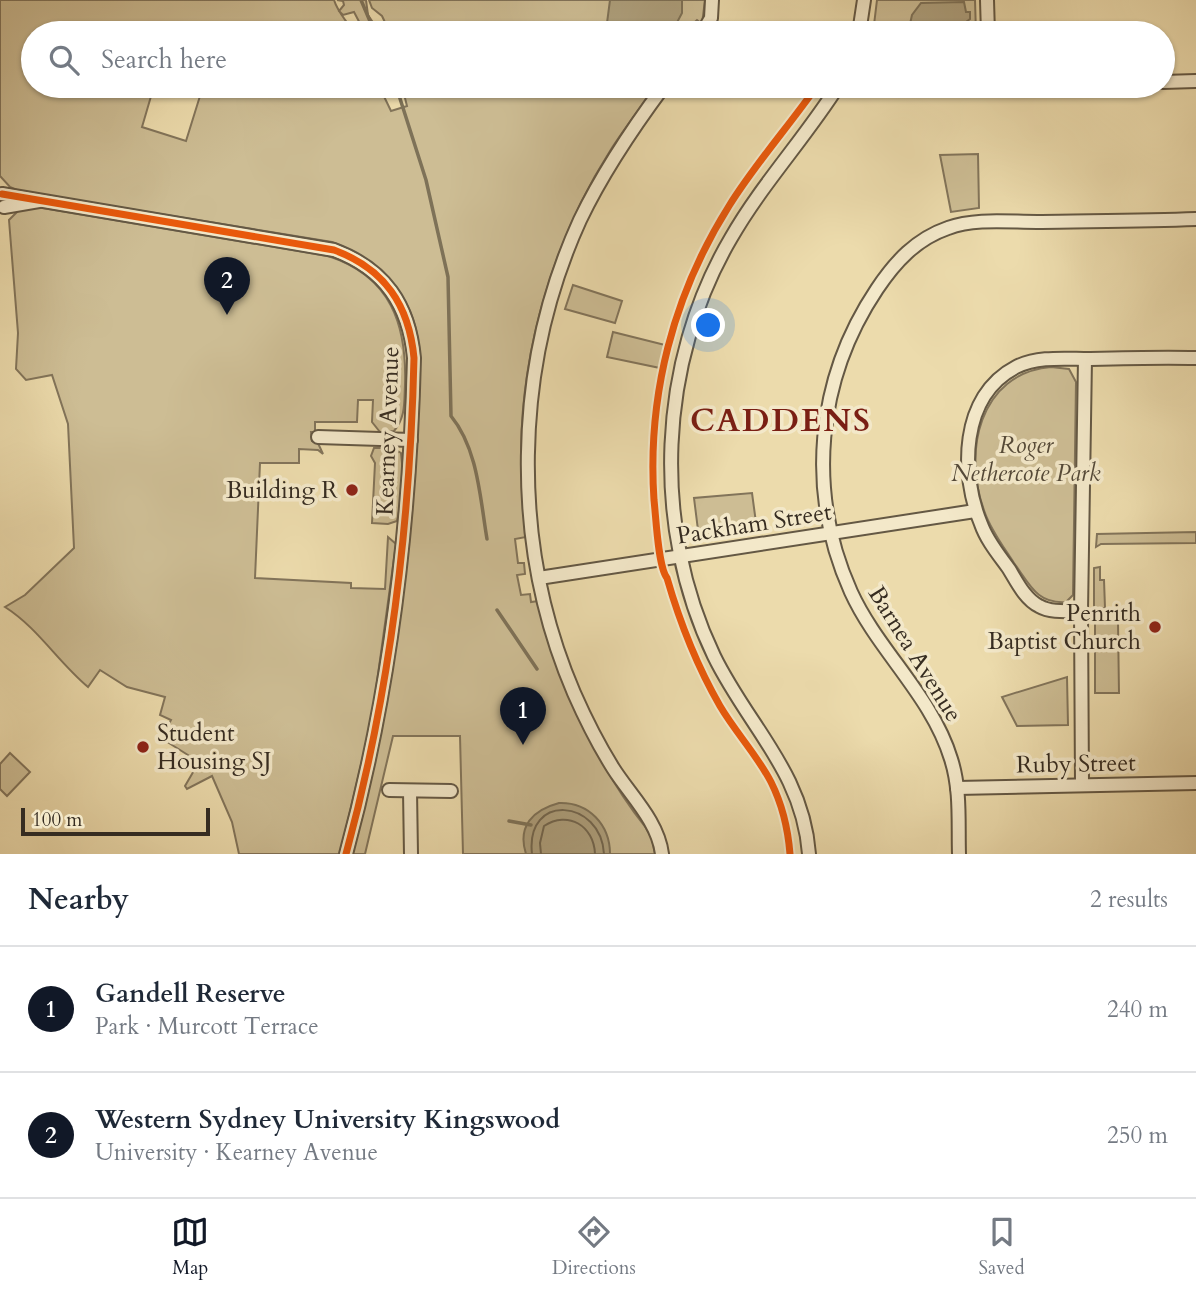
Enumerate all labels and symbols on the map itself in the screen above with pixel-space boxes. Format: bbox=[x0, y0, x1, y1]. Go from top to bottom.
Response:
pin: 2 bbox=[204, 257, 250, 315]
your location bbox=[691, 308, 725, 342]
street label: Kearney Avenue bbox=[369, 346, 407, 516]
district label: CADDENS bbox=[690, 399, 872, 443]
park label: Roger Nethercote Park bbox=[951, 429, 1101, 490]
place label: Building R bbox=[226, 474, 338, 507]
marker: Building R bbox=[344, 482, 360, 498]
street label: Packham Street bbox=[674, 495, 834, 553]
street label: Barnea Avenue bbox=[860, 580, 970, 728]
place label: Penrith Baptist Church bbox=[988, 597, 1141, 658]
marker: Penrith Baptist Church bbox=[1147, 619, 1163, 635]
pin: 1 bbox=[500, 687, 546, 745]
place label: Student Housing SJ bbox=[157, 717, 272, 778]
marker: Student Housing SJ bbox=[135, 739, 151, 755]
street label: Ruby Street bbox=[1016, 746, 1136, 782]
scale bar bbox=[21, 805, 210, 837]

